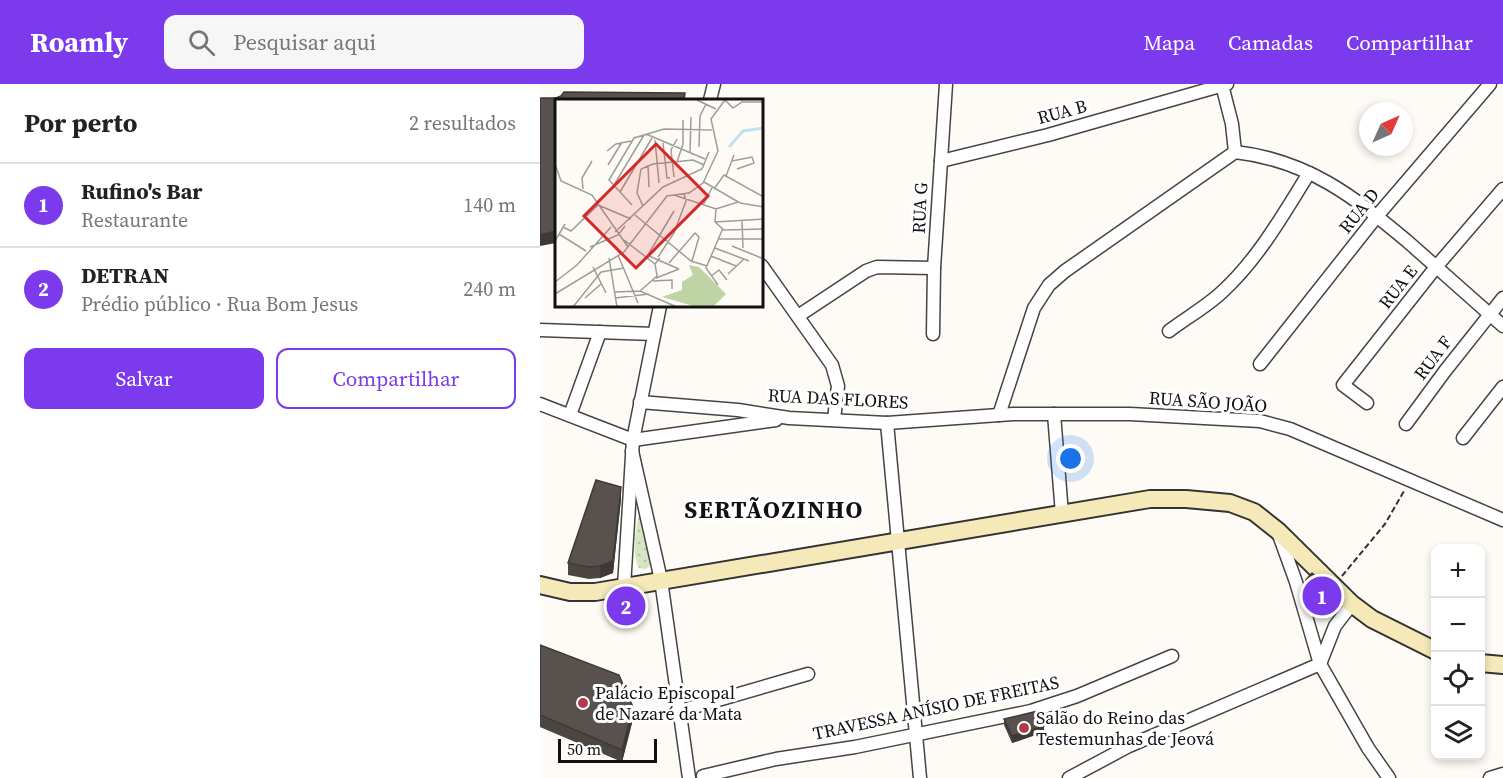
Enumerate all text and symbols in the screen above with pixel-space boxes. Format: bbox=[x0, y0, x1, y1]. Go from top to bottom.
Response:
search box bbox=[164, 15, 584, 69]
text: Roamly bbox=[30, 23, 128, 61]
icon: search bbox=[185, 26, 218, 59]
text: Pesquisar aqui bbox=[233, 27, 376, 57]
text: Mapa bbox=[1143, 28, 1195, 57]
text: Camadas bbox=[1228, 28, 1313, 57]
text: Compartilhar bbox=[1346, 28, 1473, 57]
street label: RUA B bbox=[1034, 93, 1089, 130]
inset map bbox=[555, 99, 764, 308]
north arrow bbox=[1359, 102, 1413, 156]
text: Por perto bbox=[24, 105, 138, 141]
text: 2 resultados bbox=[409, 109, 516, 137]
text: Rufino's Bar bbox=[81, 176, 203, 206]
street label: RUA G bbox=[906, 182, 933, 234]
street label: RUA D bbox=[1333, 183, 1385, 239]
text: 1 bbox=[38, 191, 49, 219]
text: 140 m bbox=[463, 191, 516, 219]
text: Restaurante bbox=[81, 206, 188, 234]
street label: RUA E bbox=[1372, 259, 1423, 314]
text: DETRAN bbox=[81, 260, 169, 290]
text: 2 bbox=[38, 275, 49, 303]
text: 240 m bbox=[463, 275, 516, 303]
text: Prédio público · Rua Bom Jesus bbox=[81, 290, 358, 318]
street label: RUA F bbox=[1408, 330, 1457, 385]
button: Salvar bbox=[24, 348, 264, 409]
button: Compartilhar bbox=[276, 348, 516, 409]
street label: RUA DAS FLORES bbox=[767, 382, 909, 415]
street label: RUA SÃO JOÃO bbox=[1148, 385, 1268, 418]
your location bbox=[1056, 444, 1085, 473]
district label: SERTÃOZINHO bbox=[684, 493, 864, 526]
map controls bbox=[1431, 544, 1485, 760]
button: + bbox=[1431, 544, 1485, 598]
pin: 1 bbox=[1302, 574, 1342, 618]
pin: 2 bbox=[606, 584, 646, 628]
button: − bbox=[1431, 598, 1485, 652]
button: locate bbox=[1431, 652, 1485, 706]
street label: TRAVESSA ANÍSIO DE FREITAS bbox=[811, 669, 1061, 746]
place label: Palácio Episcopal de Nazaré da Mata bbox=[595, 680, 743, 726]
marker: Palácio Episcopal de Nazaré da Mata bbox=[576, 696, 590, 710]
place label: Salão do Reino das Testemunhas de Jeová bbox=[1036, 705, 1215, 751]
button: layers bbox=[1431, 706, 1485, 760]
marker: Salão do Reino das Testemunhas de Jeová bbox=[1017, 721, 1031, 735]
scale bar bbox=[558, 736, 657, 764]
text: 50 m bbox=[567, 738, 601, 760]

